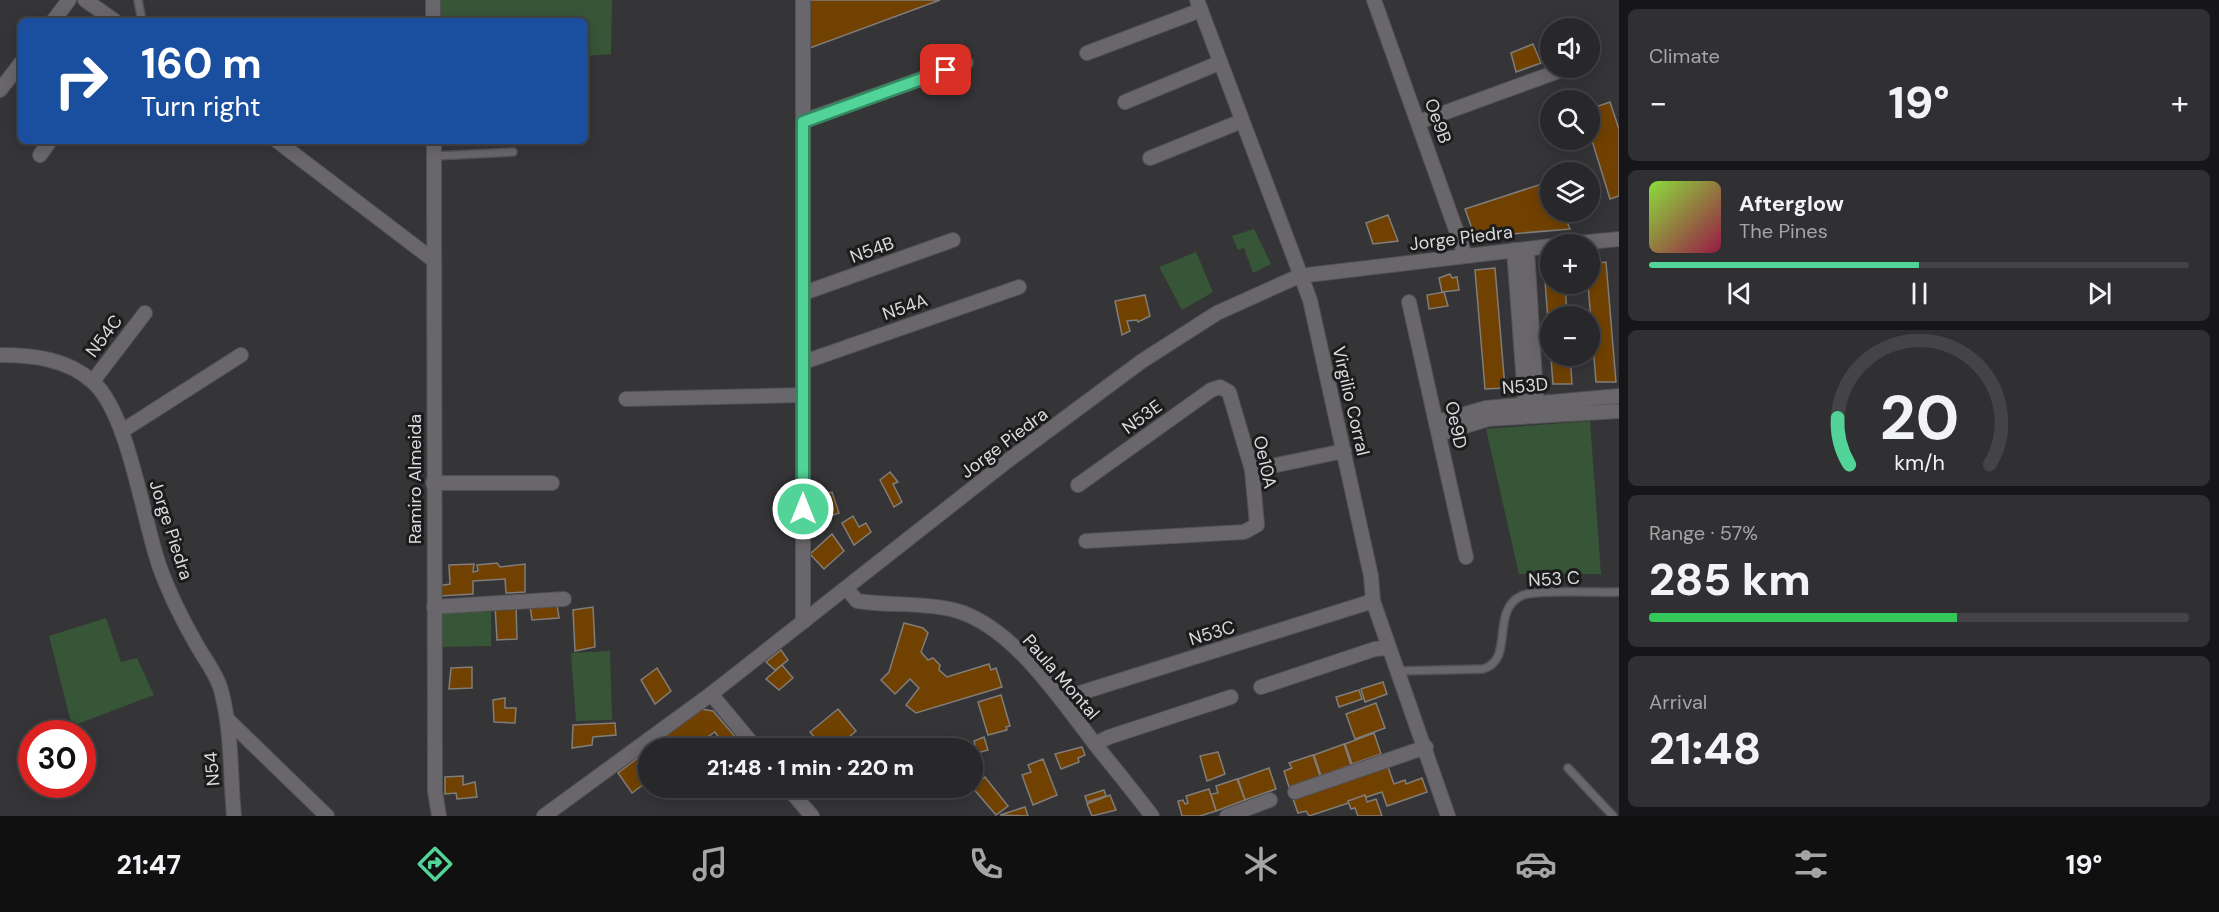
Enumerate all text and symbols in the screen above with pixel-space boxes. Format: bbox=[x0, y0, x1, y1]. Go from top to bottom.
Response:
map controls bbox=[1540, 18, 1600, 366]
button: sound bbox=[1540, 18, 1600, 78]
text: 160 m bbox=[141, 36, 262, 91]
icon: right bbox=[42, 42, 120, 120]
text: Climate bbox=[1649, 43, 1720, 69]
pin bbox=[920, 44, 971, 95]
icon: arrive bbox=[929, 53, 962, 86]
text: 19° bbox=[1888, 73, 1950, 132]
text: − bbox=[1649, 81, 1667, 124]
text: + bbox=[2171, 81, 2189, 124]
text: Turn right bbox=[141, 89, 261, 124]
button: search bbox=[1540, 90, 1600, 150]
street label: Oe9B bbox=[1419, 95, 1457, 147]
button: layers bbox=[1540, 162, 1600, 222]
text: Afterglow bbox=[1739, 189, 1844, 218]
text: The Pines bbox=[1739, 218, 1828, 244]
street label: Jorge Piedra bbox=[1408, 220, 1514, 256]
street label: N54B bbox=[847, 231, 897, 269]
button: + bbox=[1540, 234, 1600, 294]
icon: previous bbox=[1723, 277, 1756, 310]
icon: pause bbox=[1903, 277, 1936, 310]
icon: next bbox=[2083, 277, 2116, 310]
street label: N54A bbox=[879, 288, 931, 326]
button: − bbox=[1540, 306, 1600, 366]
street label: N54C bbox=[80, 310, 128, 362]
street label: Virgilio Corral bbox=[1327, 344, 1375, 458]
street label: N53D bbox=[1501, 372, 1549, 400]
text: 20 bbox=[1879, 377, 1959, 458]
street label: N53E bbox=[1117, 394, 1167, 440]
street label: Oe9D bbox=[1439, 399, 1473, 451]
street label: Jorge Piedra bbox=[955, 402, 1053, 484]
street label: Ramiro Almeida bbox=[403, 414, 427, 544]
street label: Oe10A bbox=[1248, 433, 1282, 491]
text: km/h bbox=[1894, 449, 1944, 477]
street label: Jorge Piedra bbox=[144, 477, 198, 583]
position arrow bbox=[771, 477, 835, 541]
text: Range · 57% bbox=[1649, 520, 1758, 546]
text: 285 km bbox=[1649, 550, 1811, 609]
street label: N53 C bbox=[1528, 566, 1581, 592]
street label: N53C bbox=[1186, 615, 1238, 651]
street label: Paula Montal bbox=[1017, 629, 1105, 725]
text: Arrival bbox=[1649, 689, 1707, 715]
text: 21:48 bbox=[1649, 719, 1761, 778]
speed limit sign: 30 bbox=[18, 720, 96, 798]
street label: N54 bbox=[199, 751, 225, 787]
text: 21:48 · 1 min · 220 m bbox=[707, 753, 914, 782]
icon: directions bbox=[414, 843, 456, 885]
icon: music bbox=[689, 843, 731, 885]
icon: phone bbox=[965, 843, 1007, 885]
icon: climate bbox=[1240, 843, 1282, 885]
icon: car bbox=[1515, 843, 1557, 885]
icon: filters bbox=[1790, 843, 1832, 885]
text: 21:47 bbox=[117, 847, 181, 882]
text: 19° bbox=[2066, 847, 2102, 882]

